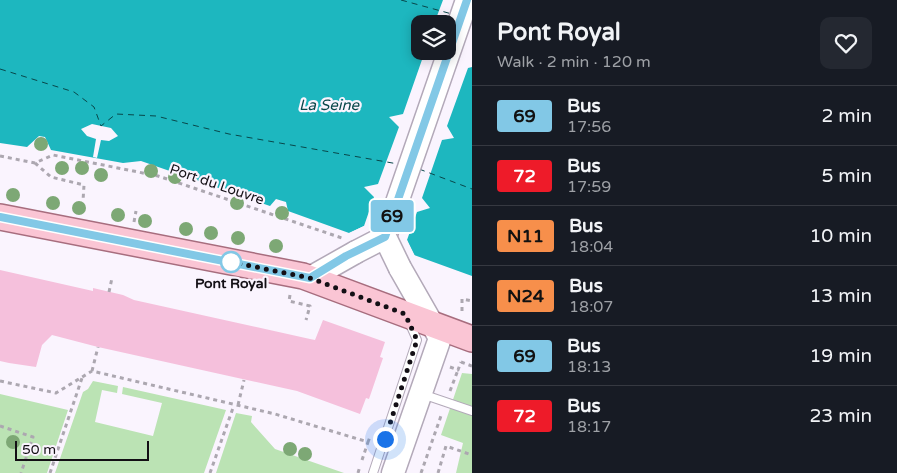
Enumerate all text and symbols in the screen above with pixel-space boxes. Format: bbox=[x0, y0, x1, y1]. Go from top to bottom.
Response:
map controls bbox=[411, 15, 456, 60]
button: layers bbox=[411, 15, 456, 60]
button: heart bbox=[820, 17, 872, 69]
text: Pont Royal bbox=[497, 18, 621, 47]
text: Walk · 2 min · 120 m bbox=[497, 52, 651, 72]
text: Bus bbox=[567, 95, 601, 117]
water label: La Seine bbox=[299, 96, 361, 114]
text: 69 bbox=[513, 105, 536, 127]
text: 2 min bbox=[821, 105, 872, 127]
text: 17:56 bbox=[567, 117, 611, 137]
text: Bus bbox=[567, 155, 601, 177]
street label: Port du Louvre bbox=[167, 160, 266, 209]
text: 72 bbox=[513, 165, 536, 187]
text: 5 min bbox=[821, 165, 872, 187]
text: 17:59 bbox=[567, 177, 611, 197]
line badge: 69 bbox=[370, 200, 414, 232]
text: 69 bbox=[381, 205, 403, 227]
text: Bus bbox=[569, 215, 603, 237]
text: N11 bbox=[507, 225, 544, 247]
text: 10 min bbox=[809, 225, 872, 247]
text: 18:04 bbox=[569, 237, 613, 257]
marker: Pont Royal bbox=[220, 251, 242, 273]
place label: Pont Royal bbox=[195, 275, 267, 292]
text: Bus bbox=[569, 275, 603, 297]
text: N24 bbox=[507, 285, 544, 307]
text: 13 min bbox=[809, 285, 872, 307]
text: 18:07 bbox=[569, 297, 613, 317]
text: Bus bbox=[567, 335, 601, 357]
text: 69 bbox=[513, 345, 536, 367]
text: 19 min bbox=[809, 345, 872, 367]
text: 18:13 bbox=[567, 357, 611, 377]
text: Bus bbox=[567, 395, 601, 417]
text: 72 bbox=[513, 405, 536, 427]
text: 23 min bbox=[809, 405, 872, 427]
text: 18:17 bbox=[567, 417, 611, 437]
your location bbox=[373, 427, 398, 452]
scale bar bbox=[15, 438, 149, 461]
text: 50 m bbox=[22, 441, 56, 458]

